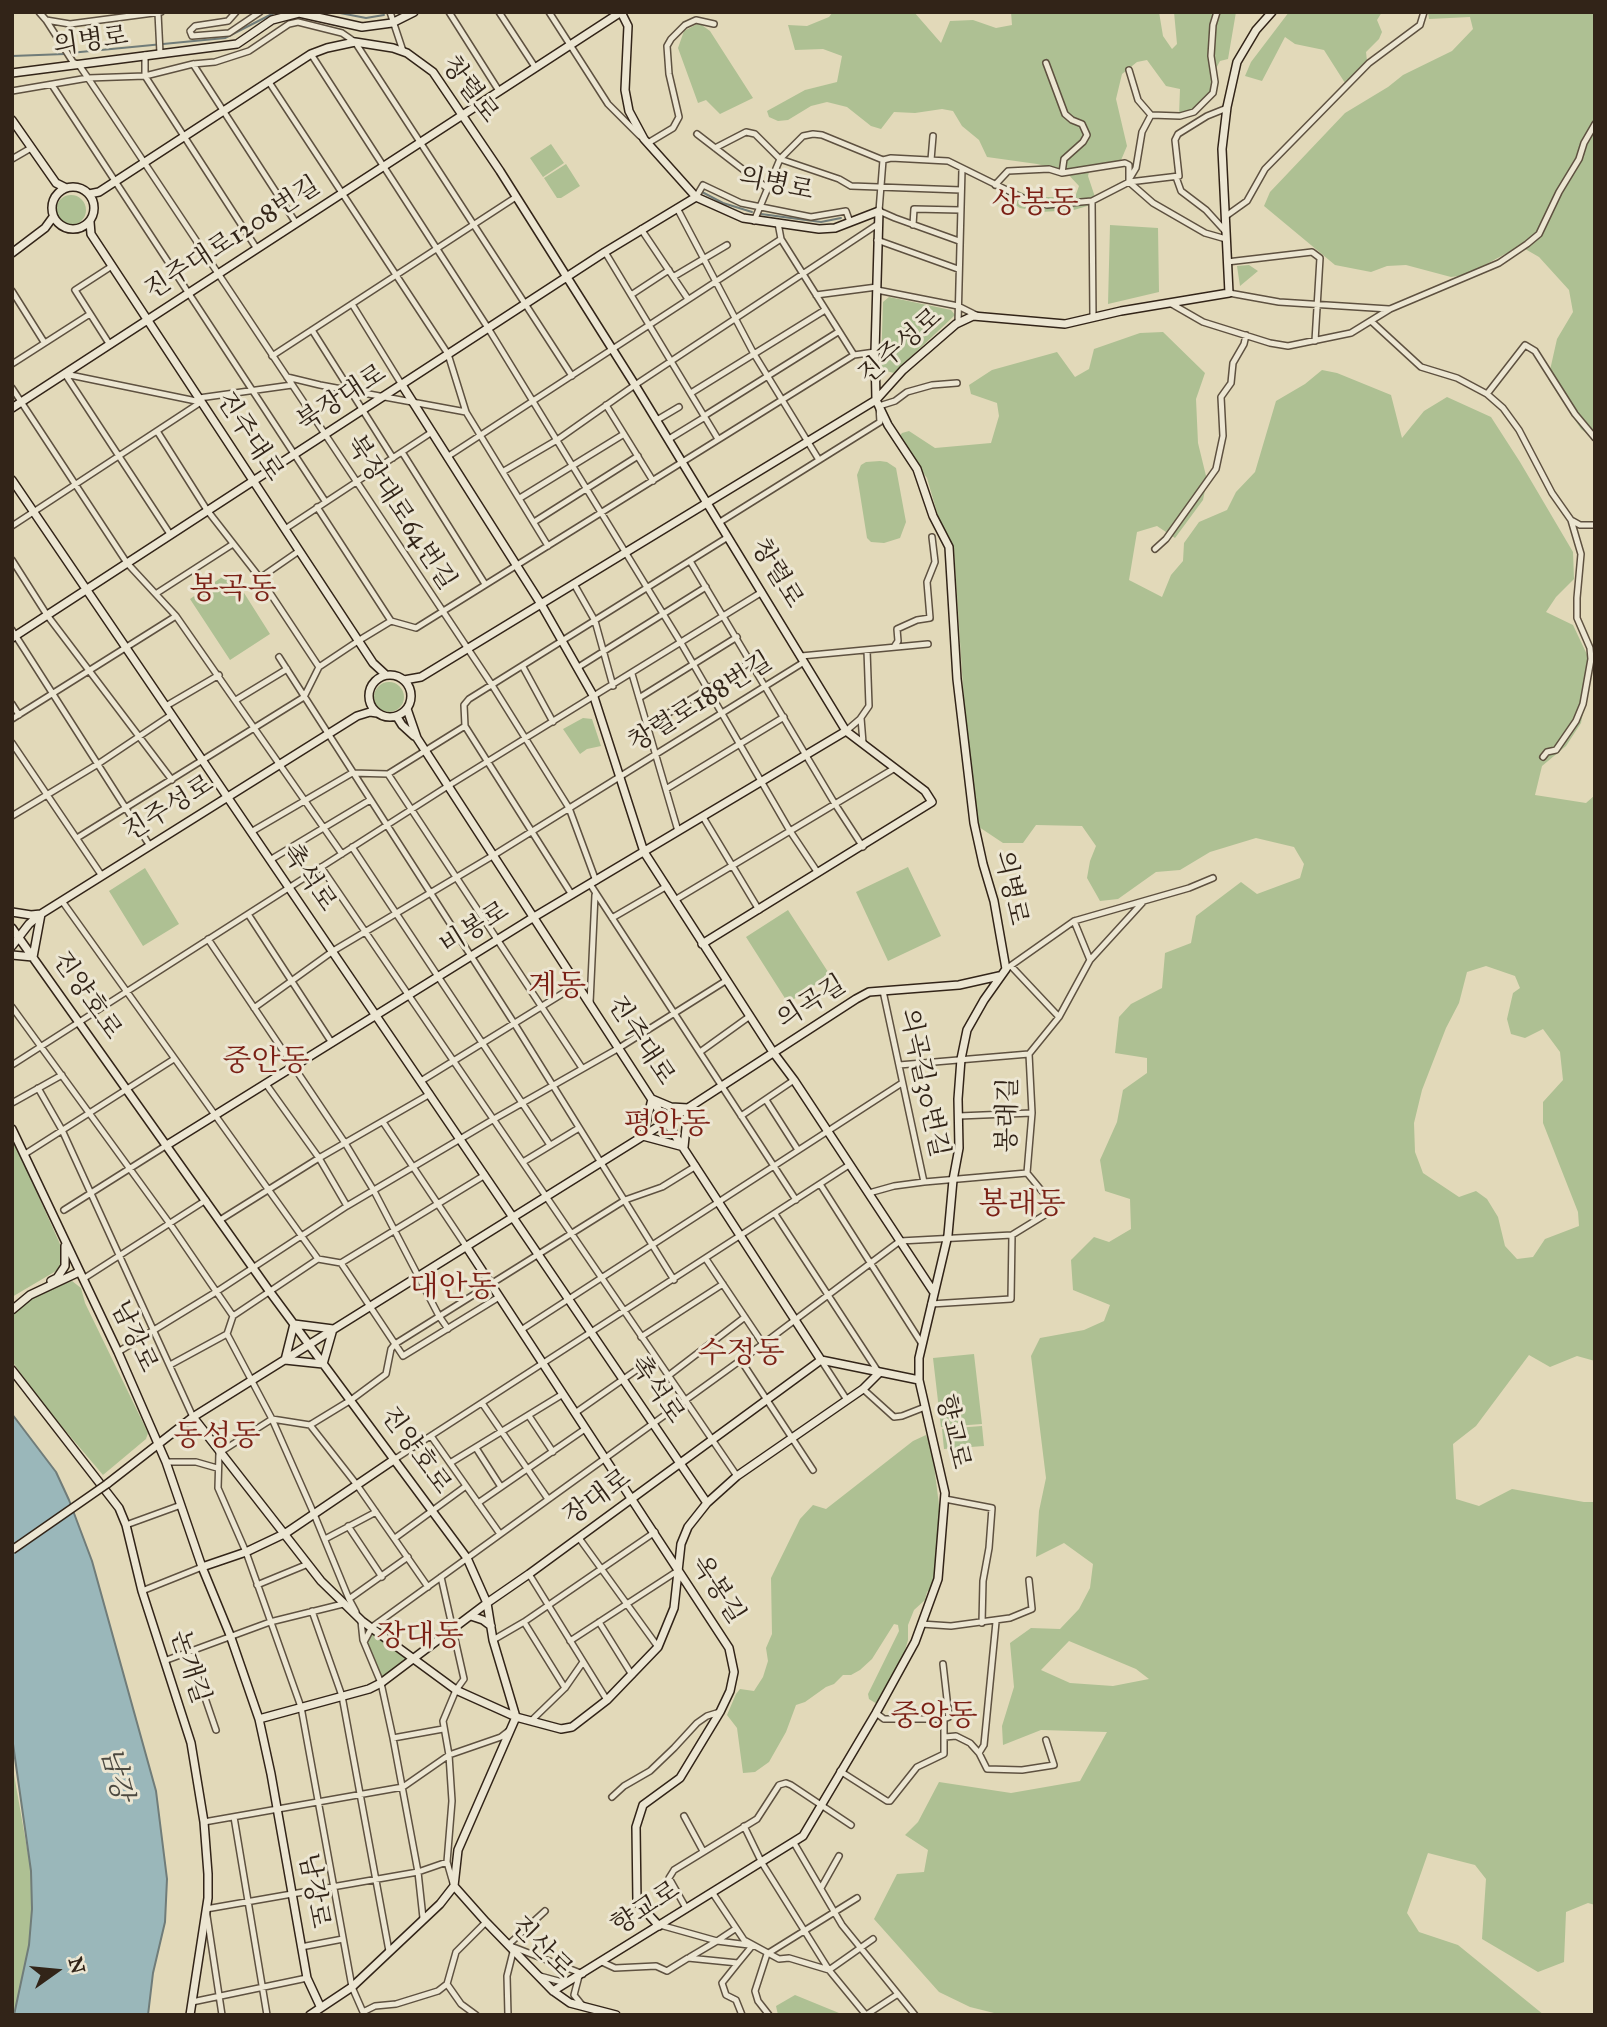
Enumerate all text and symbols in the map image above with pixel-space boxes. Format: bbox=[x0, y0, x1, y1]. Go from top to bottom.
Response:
street label: 의병로 bbox=[52, 21, 130, 63]
street label: 창렬로 bbox=[434, 51, 504, 129]
street label: 의병로 bbox=[736, 162, 816, 208]
street label: 진주대로1208번길 bbox=[139, 171, 327, 307]
district label: 상봉동 bbox=[992, 187, 1078, 223]
street label: 진주성로 bbox=[853, 302, 949, 392]
street label: 북장대로 bbox=[291, 359, 393, 439]
street label: 진주대로 bbox=[209, 386, 289, 488]
street label: 북장대로64번길 bbox=[338, 430, 462, 596]
street label: 창렬로 bbox=[743, 534, 809, 614]
district label: 봉곡동 bbox=[190, 573, 276, 609]
street label: 창렬로188번길 bbox=[623, 646, 779, 760]
street label: 진주성로 bbox=[118, 769, 220, 849]
street label: 촉석로 bbox=[274, 838, 342, 918]
street label: 의병로 bbox=[987, 848, 1033, 928]
street label: 비봉로 bbox=[435, 896, 515, 962]
street label: 진양호로 bbox=[44, 946, 128, 1046]
district label: 계동 bbox=[528, 970, 586, 1006]
street label: 의곡길 bbox=[772, 970, 852, 1036]
street label: 진주대로 bbox=[600, 990, 680, 1092]
street label: 의곡길30번길 bbox=[892, 1006, 954, 1160]
district label: 중안동 bbox=[223, 1045, 309, 1081]
street label: 봉래길 bbox=[993, 1077, 1025, 1153]
district label: 평안동 bbox=[624, 1108, 710, 1144]
district label: 봉래동 bbox=[979, 1188, 1065, 1224]
district label: 대안동 bbox=[410, 1271, 496, 1307]
street label: 남강로 bbox=[103, 1296, 163, 1378]
district label: 수정동 bbox=[698, 1337, 784, 1373]
street label: 촉석로 bbox=[622, 1350, 690, 1430]
street label: 향교로 bbox=[928, 1392, 976, 1472]
street label: 진양호로 bbox=[373, 1401, 457, 1501]
district label: 동성동 bbox=[174, 1420, 260, 1456]
street label: 장대로 bbox=[558, 1463, 638, 1533]
street label: 옥봉길 bbox=[683, 1550, 751, 1630]
district label: 장대동 bbox=[377, 1620, 463, 1656]
street label: 논개길 bbox=[163, 1626, 215, 1708]
district label: 중앙동 bbox=[891, 1700, 977, 1736]
water label: 남강 bbox=[92, 1744, 138, 1804]
street label: 남강로 bbox=[291, 1851, 335, 1931]
street label: 향교로 bbox=[606, 1875, 686, 1943]
street label: 진산로 bbox=[503, 1910, 579, 1986]
north arrow bbox=[21, 1936, 91, 2006]
text: N bbox=[64, 1955, 90, 1976]

